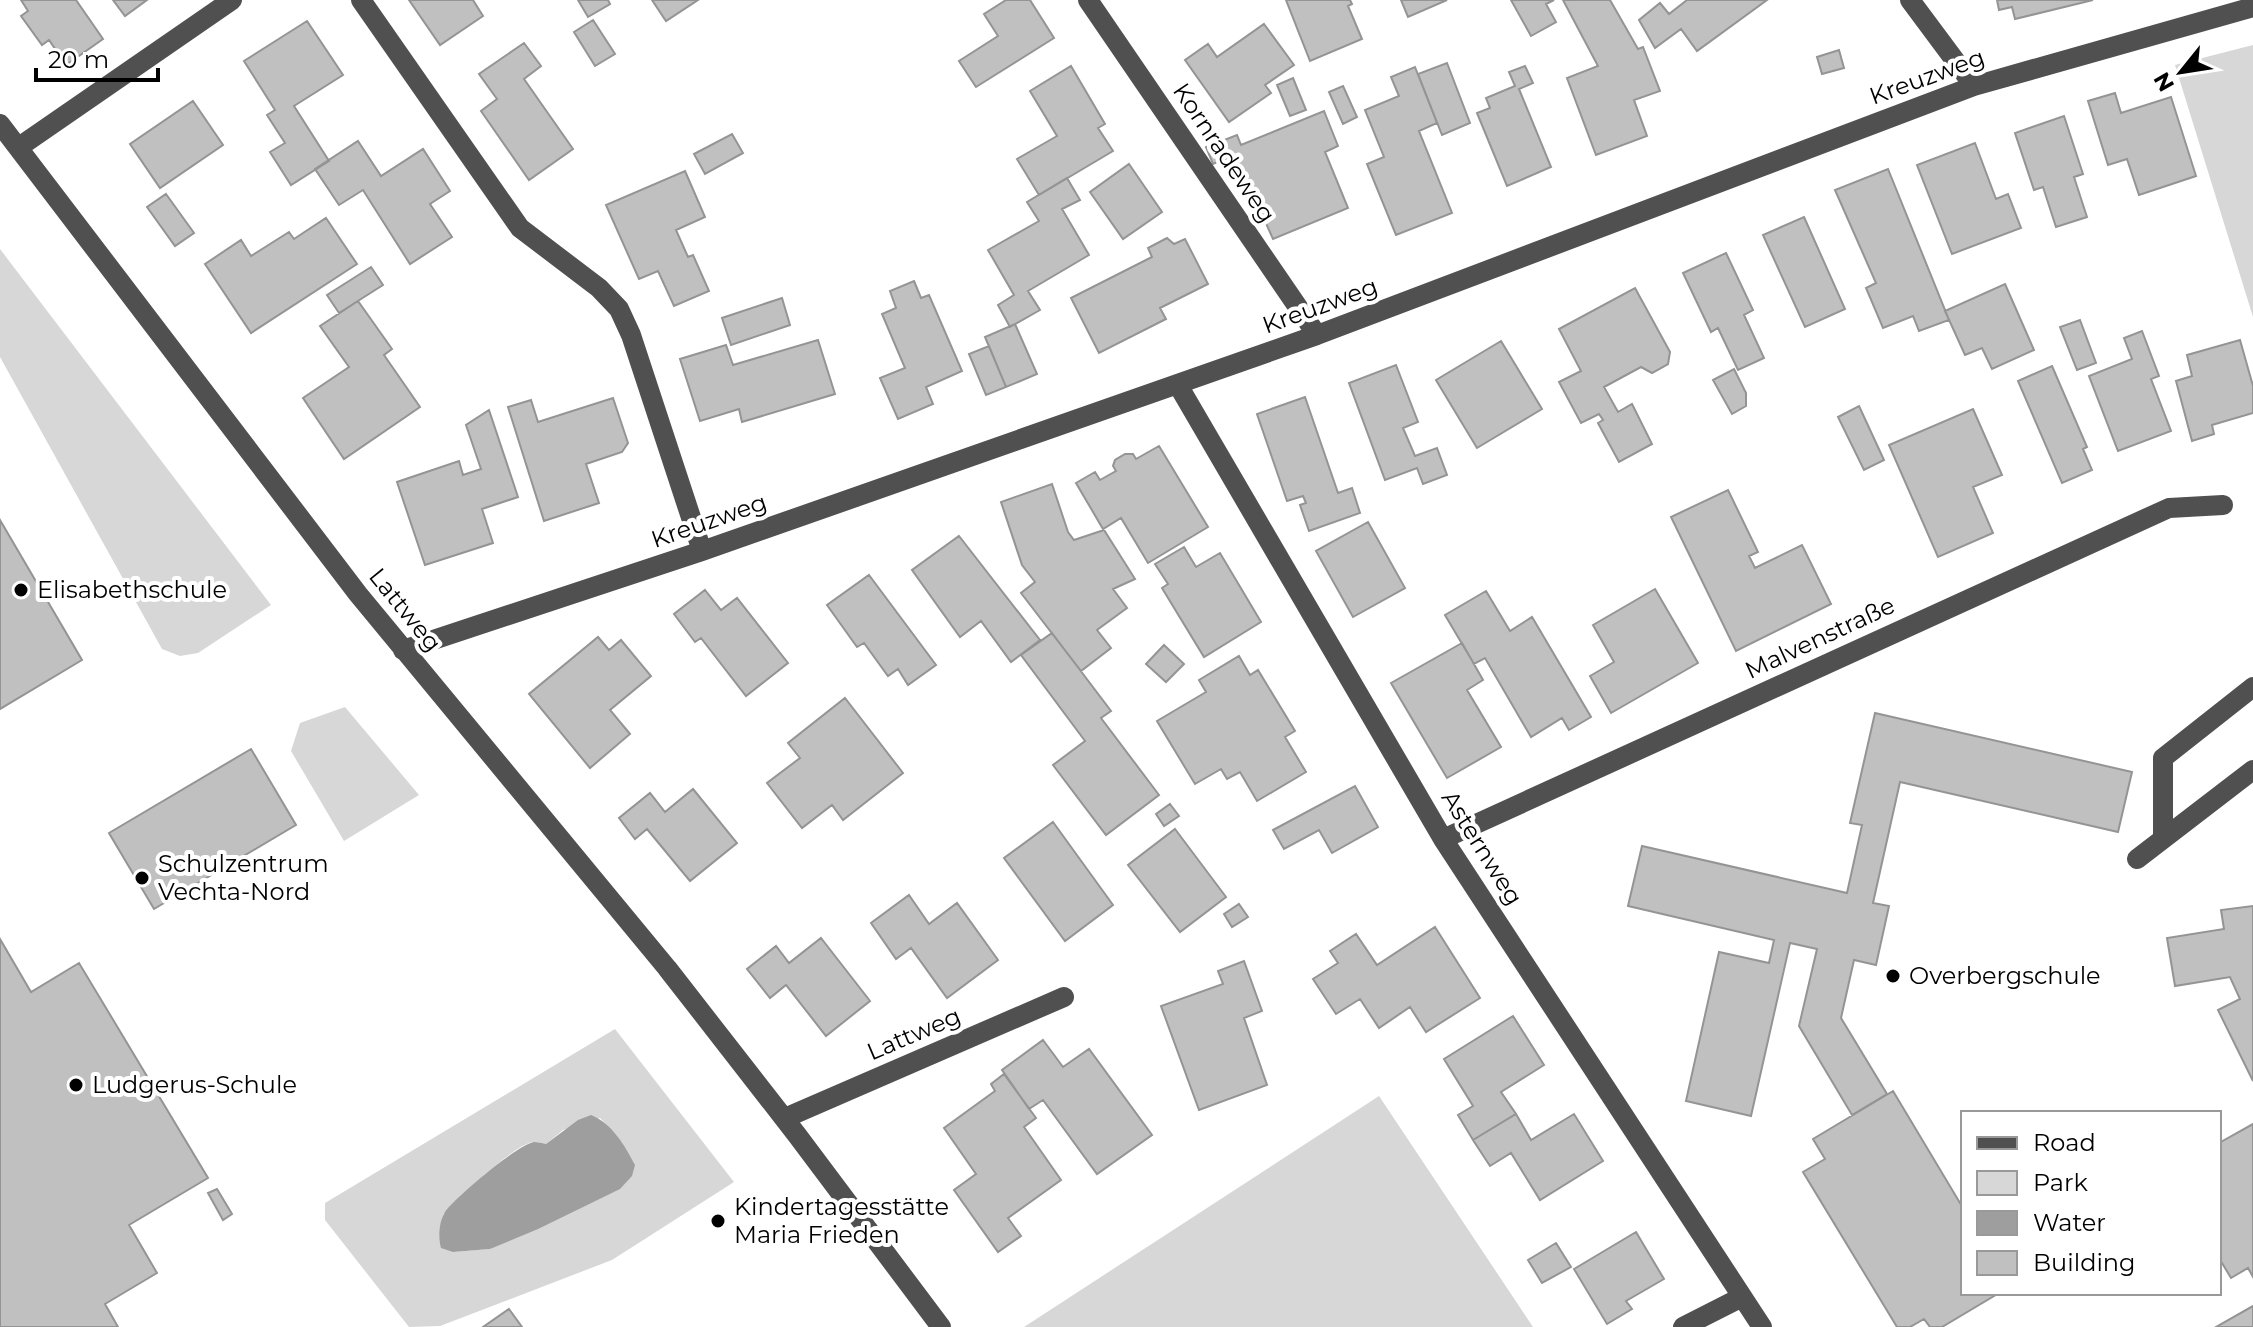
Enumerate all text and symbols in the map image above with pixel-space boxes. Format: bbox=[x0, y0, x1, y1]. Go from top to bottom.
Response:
scale bar bbox=[36, 32, 158, 82]
north arrow bbox=[2141, 32, 2221, 112]
street label: Kreuzweg bbox=[1865, 42, 1988, 111]
text: 20 m bbox=[48, 45, 109, 74]
text: N bbox=[2148, 67, 2180, 96]
street label: Kornradeweg bbox=[1167, 77, 1282, 228]
street label: Kreuzweg bbox=[1258, 271, 1381, 340]
street label: Kreuzweg bbox=[647, 487, 771, 554]
street label: Lattweg bbox=[363, 562, 448, 657]
place label: Elisabethschule bbox=[37, 575, 227, 604]
marker: Elisabethschule bbox=[12, 581, 30, 599]
street label: Malvenstraße bbox=[1740, 590, 1899, 685]
street label: Asternweg bbox=[1436, 785, 1529, 910]
place label: Schulzentrum Vechta-Nord bbox=[158, 849, 329, 906]
marker: Schulzentrum Vechta-Nord bbox=[133, 869, 151, 887]
place label: Overbergschule bbox=[1909, 961, 2101, 990]
marker: Overbergschule bbox=[1884, 967, 1902, 985]
street label: Lattweg bbox=[863, 1001, 965, 1066]
place label: Ludgerus-Schule bbox=[92, 1070, 297, 1099]
marker: Ludgerus-Schule bbox=[67, 1076, 85, 1094]
legend bbox=[1961, 1111, 2221, 1295]
text: Road bbox=[2033, 1128, 2096, 1157]
text: Park bbox=[2033, 1168, 2088, 1197]
place label: Kindertagesstätte Maria Frieden bbox=[734, 1192, 949, 1249]
text: Water bbox=[2033, 1208, 2106, 1237]
marker: Kindertagesstätte Maria Frieden bbox=[709, 1212, 727, 1230]
text: Building bbox=[2033, 1248, 2136, 1277]

